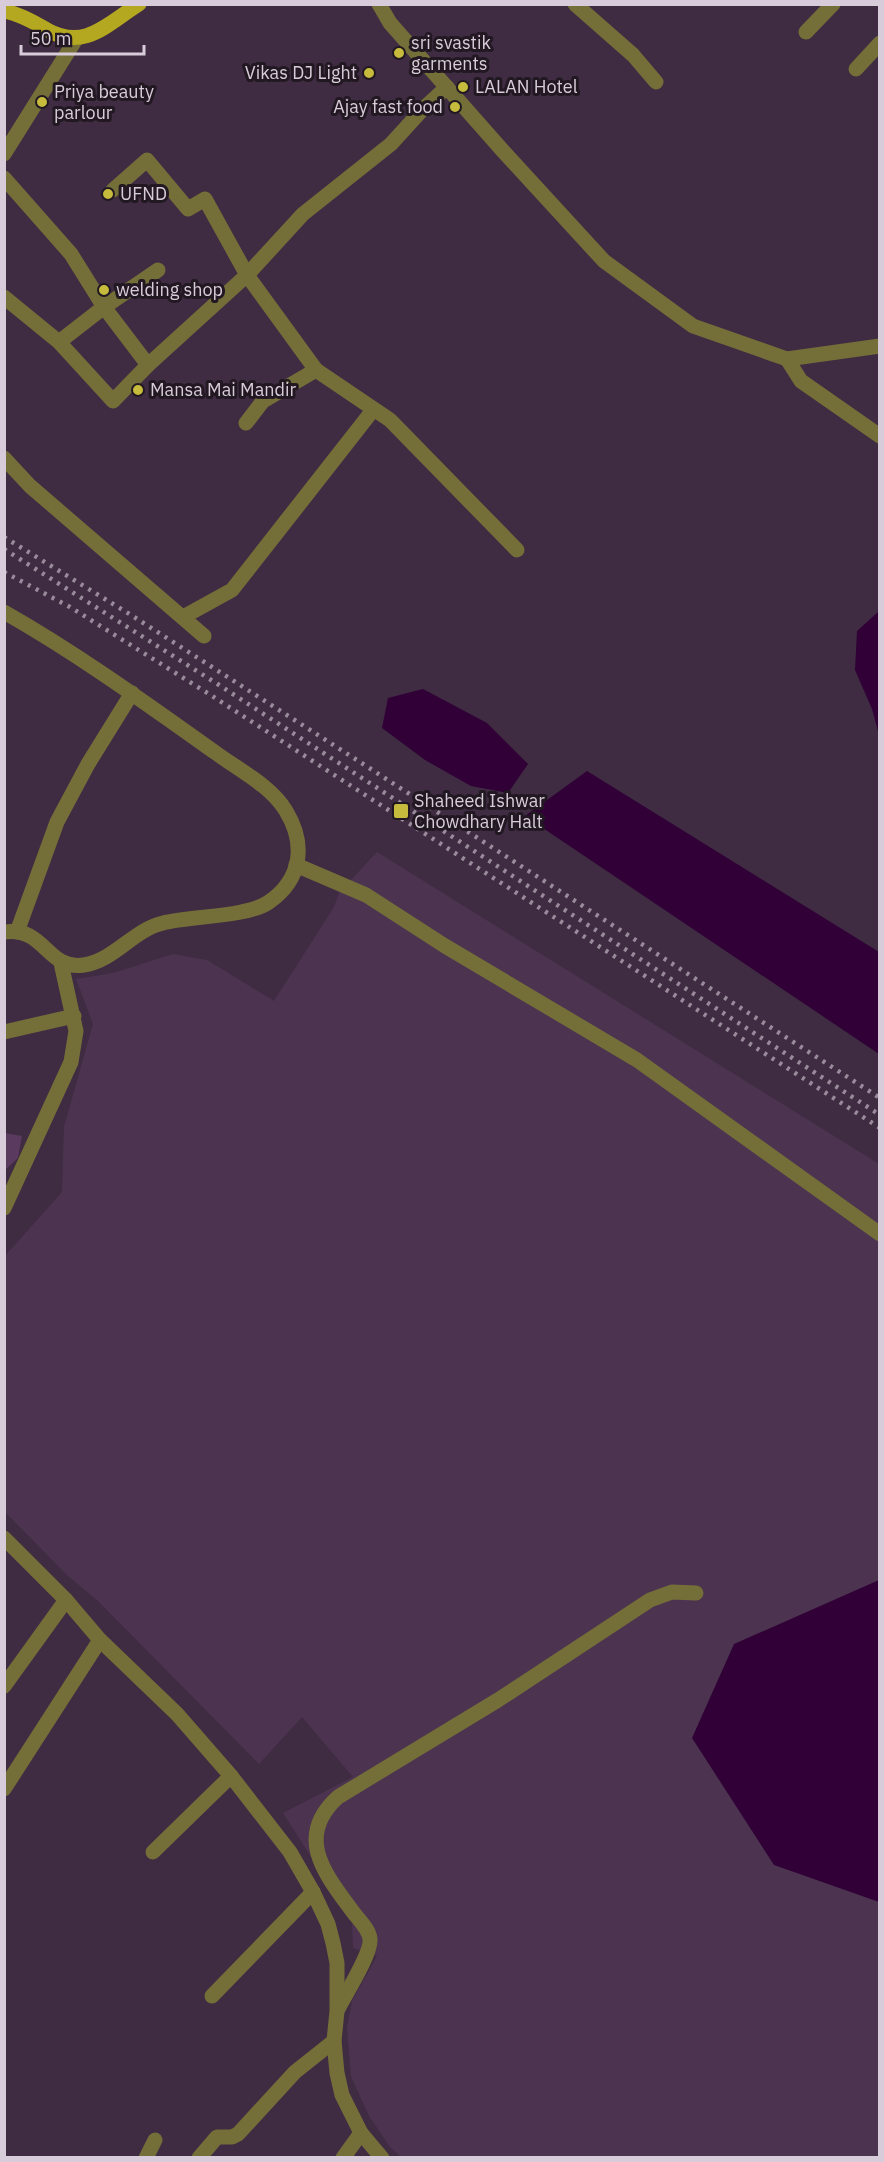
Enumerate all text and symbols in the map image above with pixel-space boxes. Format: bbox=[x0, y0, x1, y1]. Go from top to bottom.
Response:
scale bar bbox=[21, 18, 144, 56]
text: 50 m bbox=[30, 27, 72, 50]
place label: sri svastik garments bbox=[411, 31, 491, 75]
marker: sri svastik garments bbox=[392, 46, 406, 60]
place label: Vikas DJ Light bbox=[245, 61, 357, 84]
marker: Vikas DJ Light bbox=[362, 66, 376, 80]
place label: LALAN Hotel bbox=[475, 75, 578, 98]
place label: Priya beauty parlour bbox=[54, 80, 154, 124]
marker: LALAN Hotel bbox=[456, 80, 470, 94]
marker: Priya beauty parlour bbox=[35, 95, 49, 109]
place label: Ajay fast food bbox=[333, 95, 443, 118]
marker: Ajay fast food bbox=[448, 100, 462, 114]
place label: UFND bbox=[120, 182, 167, 205]
marker: UFND bbox=[101, 187, 115, 201]
place label: welding shop bbox=[116, 278, 223, 301]
marker: welding shop bbox=[97, 283, 111, 297]
place label: Mansa Mai Mandir bbox=[150, 378, 296, 401]
marker: Mansa Mai Mandir bbox=[131, 383, 145, 397]
place label: Shaheed Ishwar Chowdhary Halt bbox=[414, 789, 545, 833]
marker: Shaheed Ishwar Chowdhary Halt bbox=[392, 802, 410, 820]

